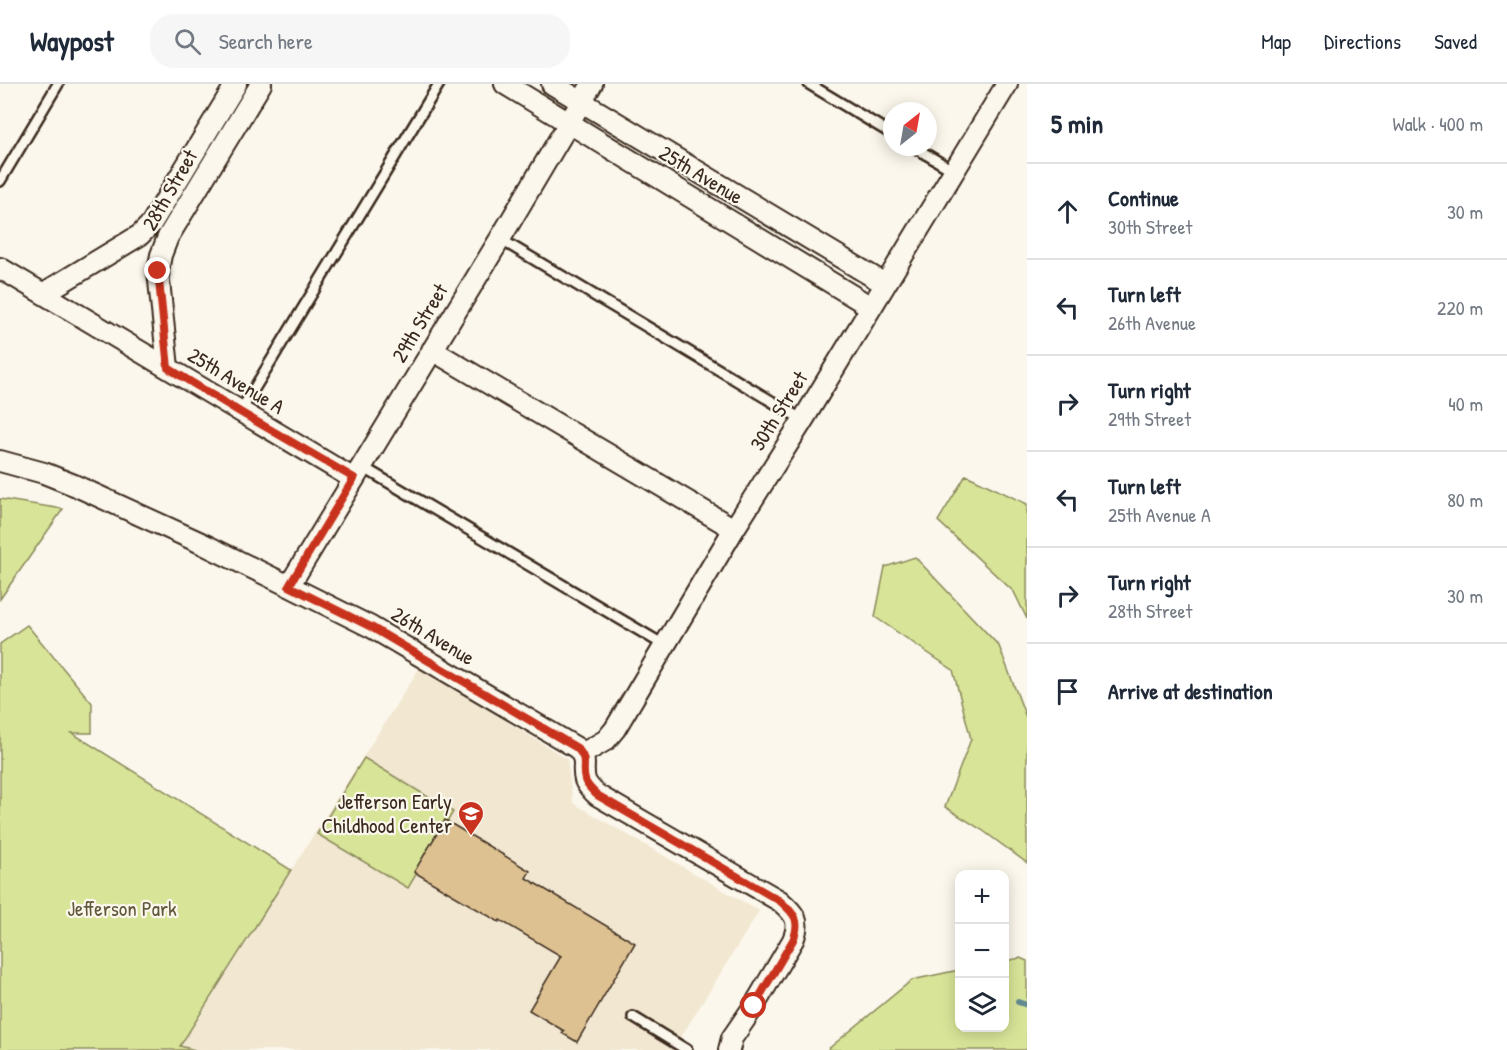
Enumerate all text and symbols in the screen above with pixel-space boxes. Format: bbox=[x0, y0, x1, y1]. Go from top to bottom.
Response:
search box bbox=[150, 14, 570, 68]
text: Waypost bbox=[30, 22, 114, 60]
icon: search bbox=[171, 25, 204, 58]
text: Search here bbox=[219, 26, 313, 56]
text: Map bbox=[1261, 27, 1291, 56]
text: Directions bbox=[1324, 27, 1401, 56]
text: Saved bbox=[1434, 27, 1477, 56]
north arrow bbox=[883, 102, 937, 156]
text: 5 min bbox=[1051, 106, 1103, 141]
text: Walk · 400 m bbox=[1392, 110, 1483, 137]
street label: 25th Avenue bbox=[654, 138, 749, 211]
street label: 28th Street bbox=[135, 143, 205, 235]
text: Continue bbox=[1108, 183, 1179, 213]
icon: ahead bbox=[1051, 195, 1084, 228]
text: 30 m bbox=[1447, 198, 1483, 225]
text: 30th Street bbox=[1108, 213, 1192, 240]
route end bbox=[144, 257, 170, 283]
street label: 29th Street bbox=[385, 277, 455, 368]
text: Turn left bbox=[1108, 279, 1181, 309]
icon: left bbox=[1051, 291, 1084, 324]
text: 220 m bbox=[1437, 294, 1483, 321]
text: 26th Avenue bbox=[1108, 309, 1196, 336]
street label: 25th Avenue A bbox=[183, 340, 290, 421]
street label: 30th Street bbox=[743, 365, 815, 456]
text: Turn right bbox=[1108, 375, 1191, 405]
icon: right bbox=[1051, 387, 1084, 420]
text: 40 m bbox=[1448, 390, 1483, 417]
text: 29th Street bbox=[1108, 405, 1191, 432]
text: Turn left bbox=[1108, 471, 1181, 501]
icon: left bbox=[1051, 483, 1084, 516]
text: 80 m bbox=[1447, 486, 1483, 513]
text: 25th Avenue A bbox=[1108, 501, 1211, 528]
text: Turn right bbox=[1108, 567, 1191, 597]
icon: right bbox=[1051, 579, 1084, 612]
text: 30 m bbox=[1447, 582, 1483, 609]
text: 28th Street bbox=[1108, 597, 1192, 624]
street label: 26th Avenue bbox=[386, 599, 480, 672]
icon: arrive bbox=[1051, 675, 1084, 708]
text: Arrive at destination bbox=[1108, 676, 1273, 706]
place label: Jefferson Early Childhood Center bbox=[321, 787, 452, 840]
school or university icon: Jefferson Early Childhood Center bbox=[456, 799, 486, 837]
map controls bbox=[955, 870, 1009, 1032]
button: + bbox=[955, 870, 1009, 924]
park label: Jefferson Park bbox=[67, 894, 177, 923]
button: − bbox=[955, 924, 1009, 978]
button: layers bbox=[955, 978, 1009, 1032]
route start bbox=[740, 992, 766, 1018]

